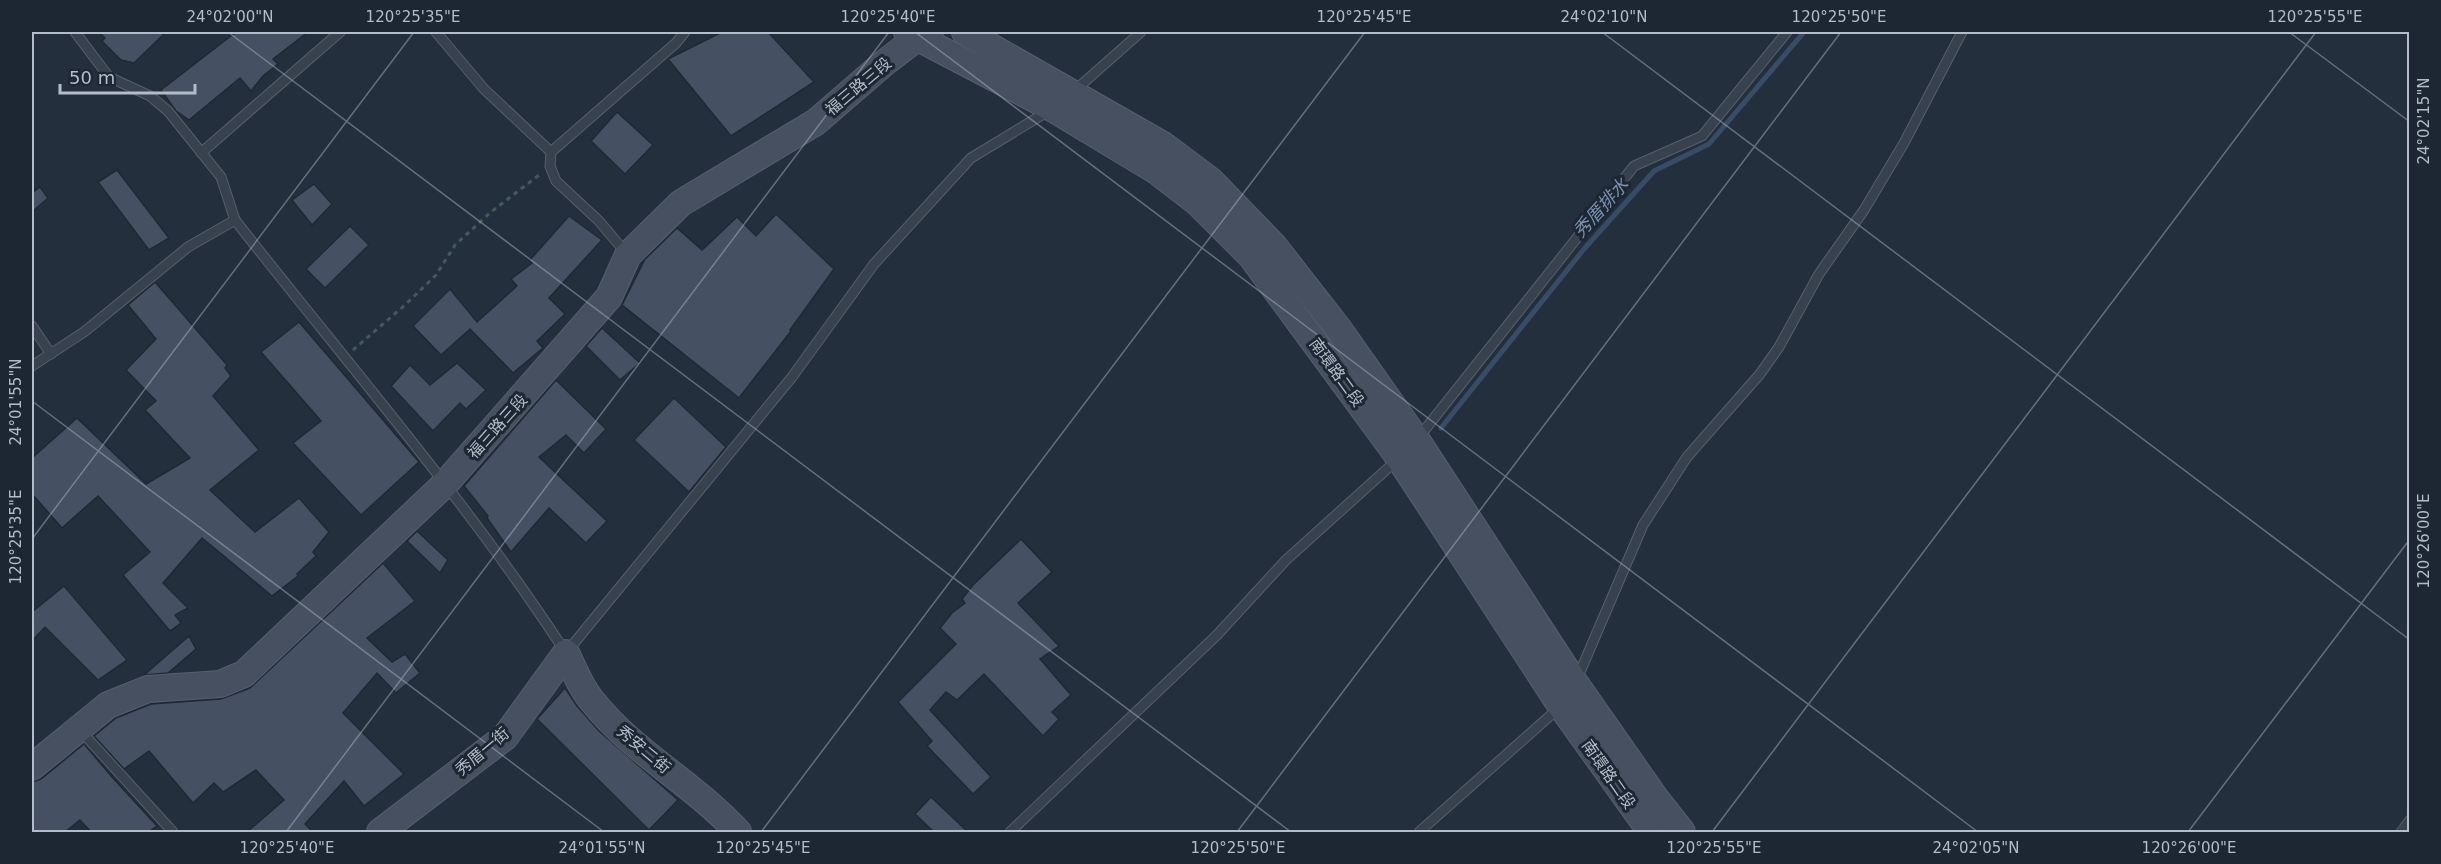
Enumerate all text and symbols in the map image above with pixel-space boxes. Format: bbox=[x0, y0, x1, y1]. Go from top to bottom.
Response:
text: 24°02'00"N bbox=[186, 8, 274, 26]
text: 120°25'35"E bbox=[366, 8, 460, 26]
text: 120°25'40"E bbox=[841, 8, 935, 26]
text: 120°25'45"E bbox=[1317, 8, 1411, 26]
text: 24°02'10"N bbox=[1560, 8, 1648, 26]
text: 120°25'50"E bbox=[1792, 8, 1886, 26]
text: 120°25'55"E bbox=[2268, 8, 2362, 26]
street label: 福三路三段 bbox=[822, 53, 895, 119]
scale bar bbox=[60, 57, 195, 95]
text: 50 m bbox=[69, 67, 115, 88]
text: 24°02'15"N bbox=[2415, 77, 2433, 165]
water label: 秀厝排水 bbox=[1569, 173, 1633, 241]
street label: 南環路二段 bbox=[1305, 334, 1368, 410]
text: 24°01'55"N bbox=[7, 358, 25, 446]
street label: 福三路三段 bbox=[464, 390, 531, 462]
text: 120°25'35"E bbox=[7, 490, 25, 584]
text: 120°26'00"E bbox=[2415, 494, 2433, 588]
street label: 秀安二街 bbox=[613, 722, 674, 777]
street label: 秀厝一街 bbox=[452, 724, 513, 779]
street label: 南環路二段 bbox=[1578, 736, 1639, 813]
text: 120°25'40"E bbox=[240, 839, 334, 857]
text: 24°01'55"N bbox=[558, 839, 646, 857]
text: 120°25'45"E bbox=[716, 839, 810, 857]
text: 120°25'50"E bbox=[1191, 839, 1285, 857]
text: 120°25'55"E bbox=[1667, 839, 1761, 857]
text: 24°02'05"N bbox=[1932, 839, 2020, 857]
text: 120°26'00"E bbox=[2142, 839, 2236, 857]

